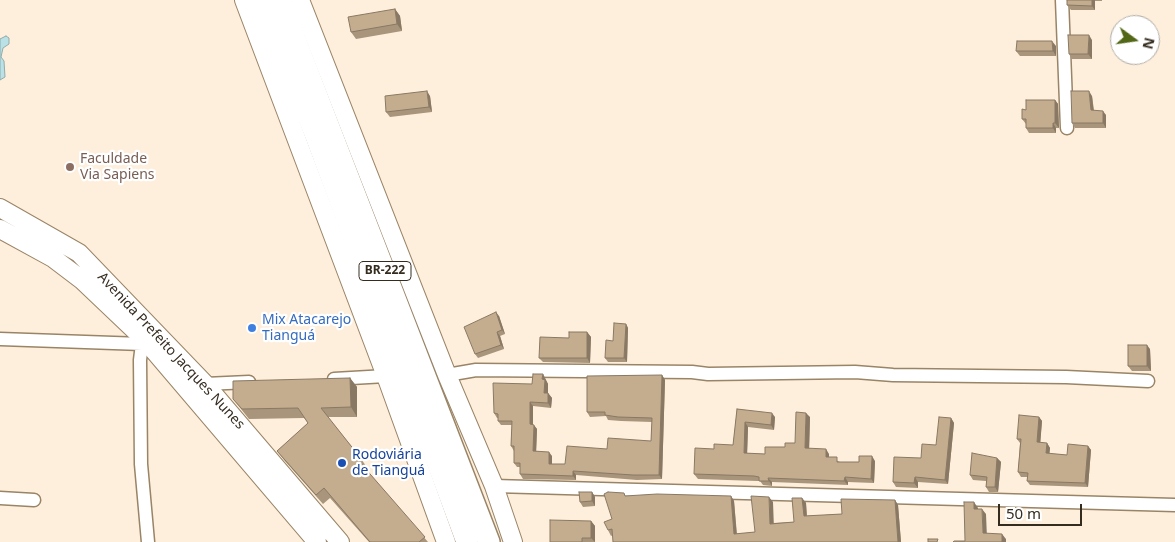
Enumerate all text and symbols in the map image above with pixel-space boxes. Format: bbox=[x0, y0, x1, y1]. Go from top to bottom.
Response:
north arrow bbox=[1110, 15, 1160, 65]
text: N bbox=[1138, 36, 1160, 51]
place label: Faculdade Via Sapiens bbox=[80, 151, 155, 184]
marker: Faculdade Via Sapiens bbox=[64, 161, 76, 173]
road number: BR-222 bbox=[359, 262, 411, 280]
street label: Avenida Prefeito Jacques Nunes bbox=[94, 269, 248, 433]
place label: Mix Atacarejo Tianguá bbox=[262, 312, 351, 344]
marker: Mix Atacarejo Tianguá bbox=[246, 322, 258, 334]
place label: Rodoviária de Tianguá bbox=[352, 447, 425, 480]
marker: Rodoviária de Tianguá bbox=[336, 457, 348, 469]
scale bar bbox=[1000, 494, 1084, 526]
text: 50 m bbox=[1006, 503, 1041, 523]

